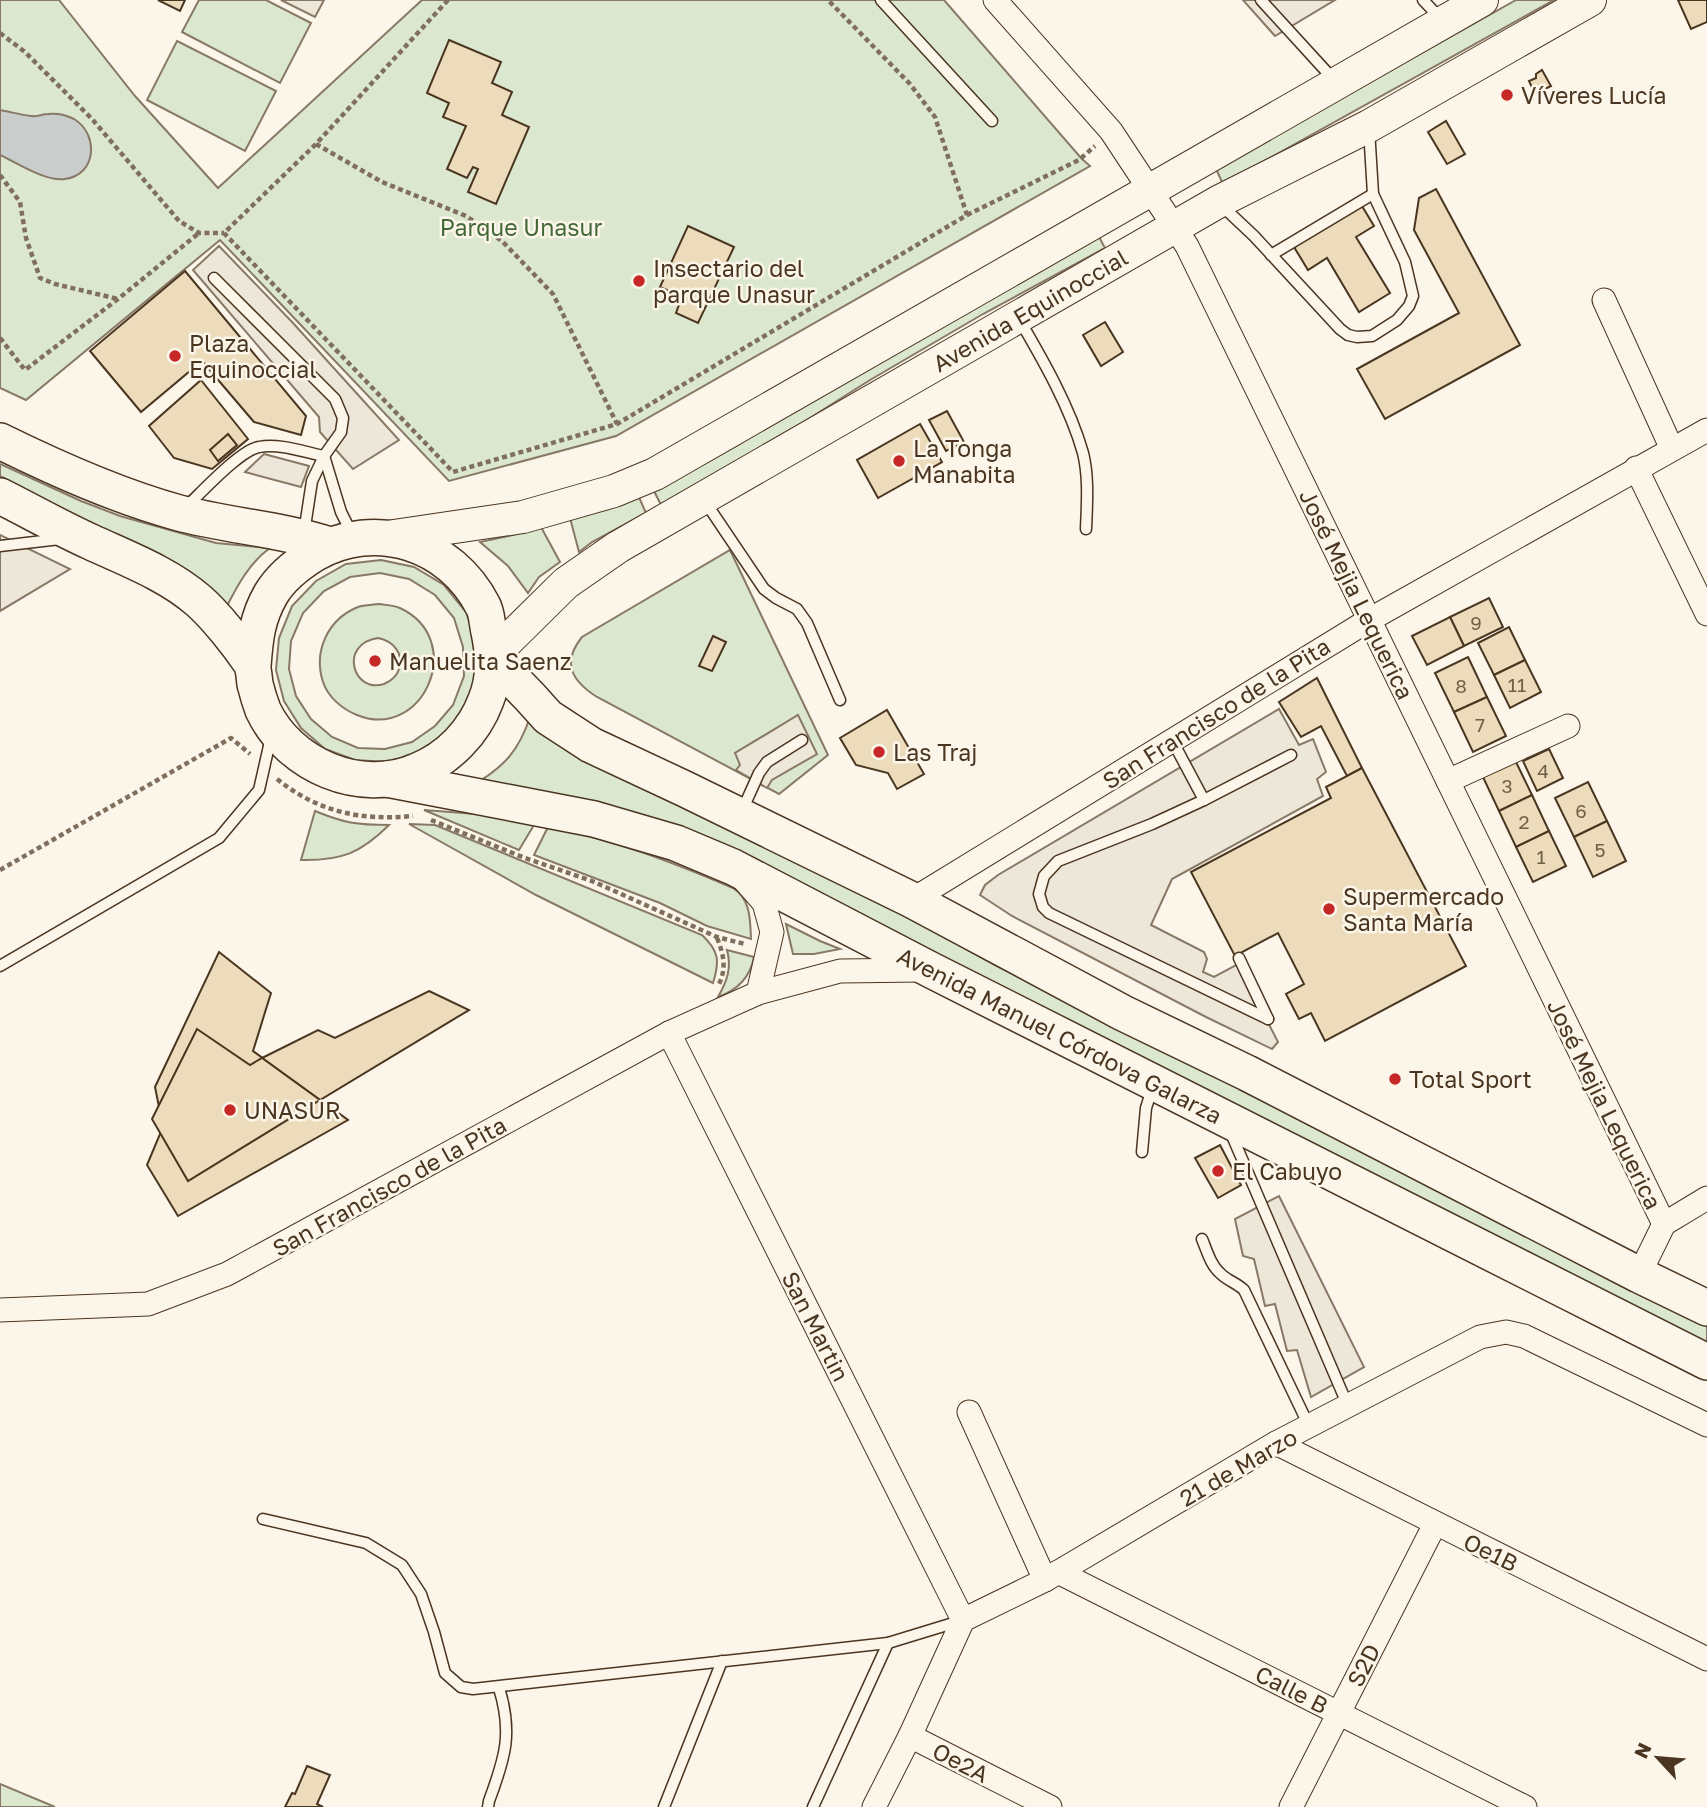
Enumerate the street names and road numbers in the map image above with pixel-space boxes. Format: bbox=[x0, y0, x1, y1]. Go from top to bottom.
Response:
street label: Avenida Equinoccial bbox=[927, 243, 1133, 377]
street label: José Mejia Lequerica bbox=[1294, 484, 1420, 704]
street label: San Francisco de la Pita bbox=[1097, 631, 1335, 795]
street label: Avenida Manuel Córdova Galarza bbox=[893, 941, 1227, 1129]
street label: José Mejia Lequerica bbox=[1542, 994, 1668, 1214]
street label: San Francisco de la Pita bbox=[267, 1110, 511, 1262]
street label: San Martin bbox=[776, 1266, 856, 1386]
street label: 21 de Marzo bbox=[1174, 1422, 1302, 1512]
street label: Oe1B bbox=[1459, 1527, 1523, 1577]
street label: S2D bbox=[1340, 1639, 1386, 1691]
street label: Calle B bbox=[1251, 1659, 1333, 1719]
street label: Oe2A bbox=[928, 1736, 994, 1788]

